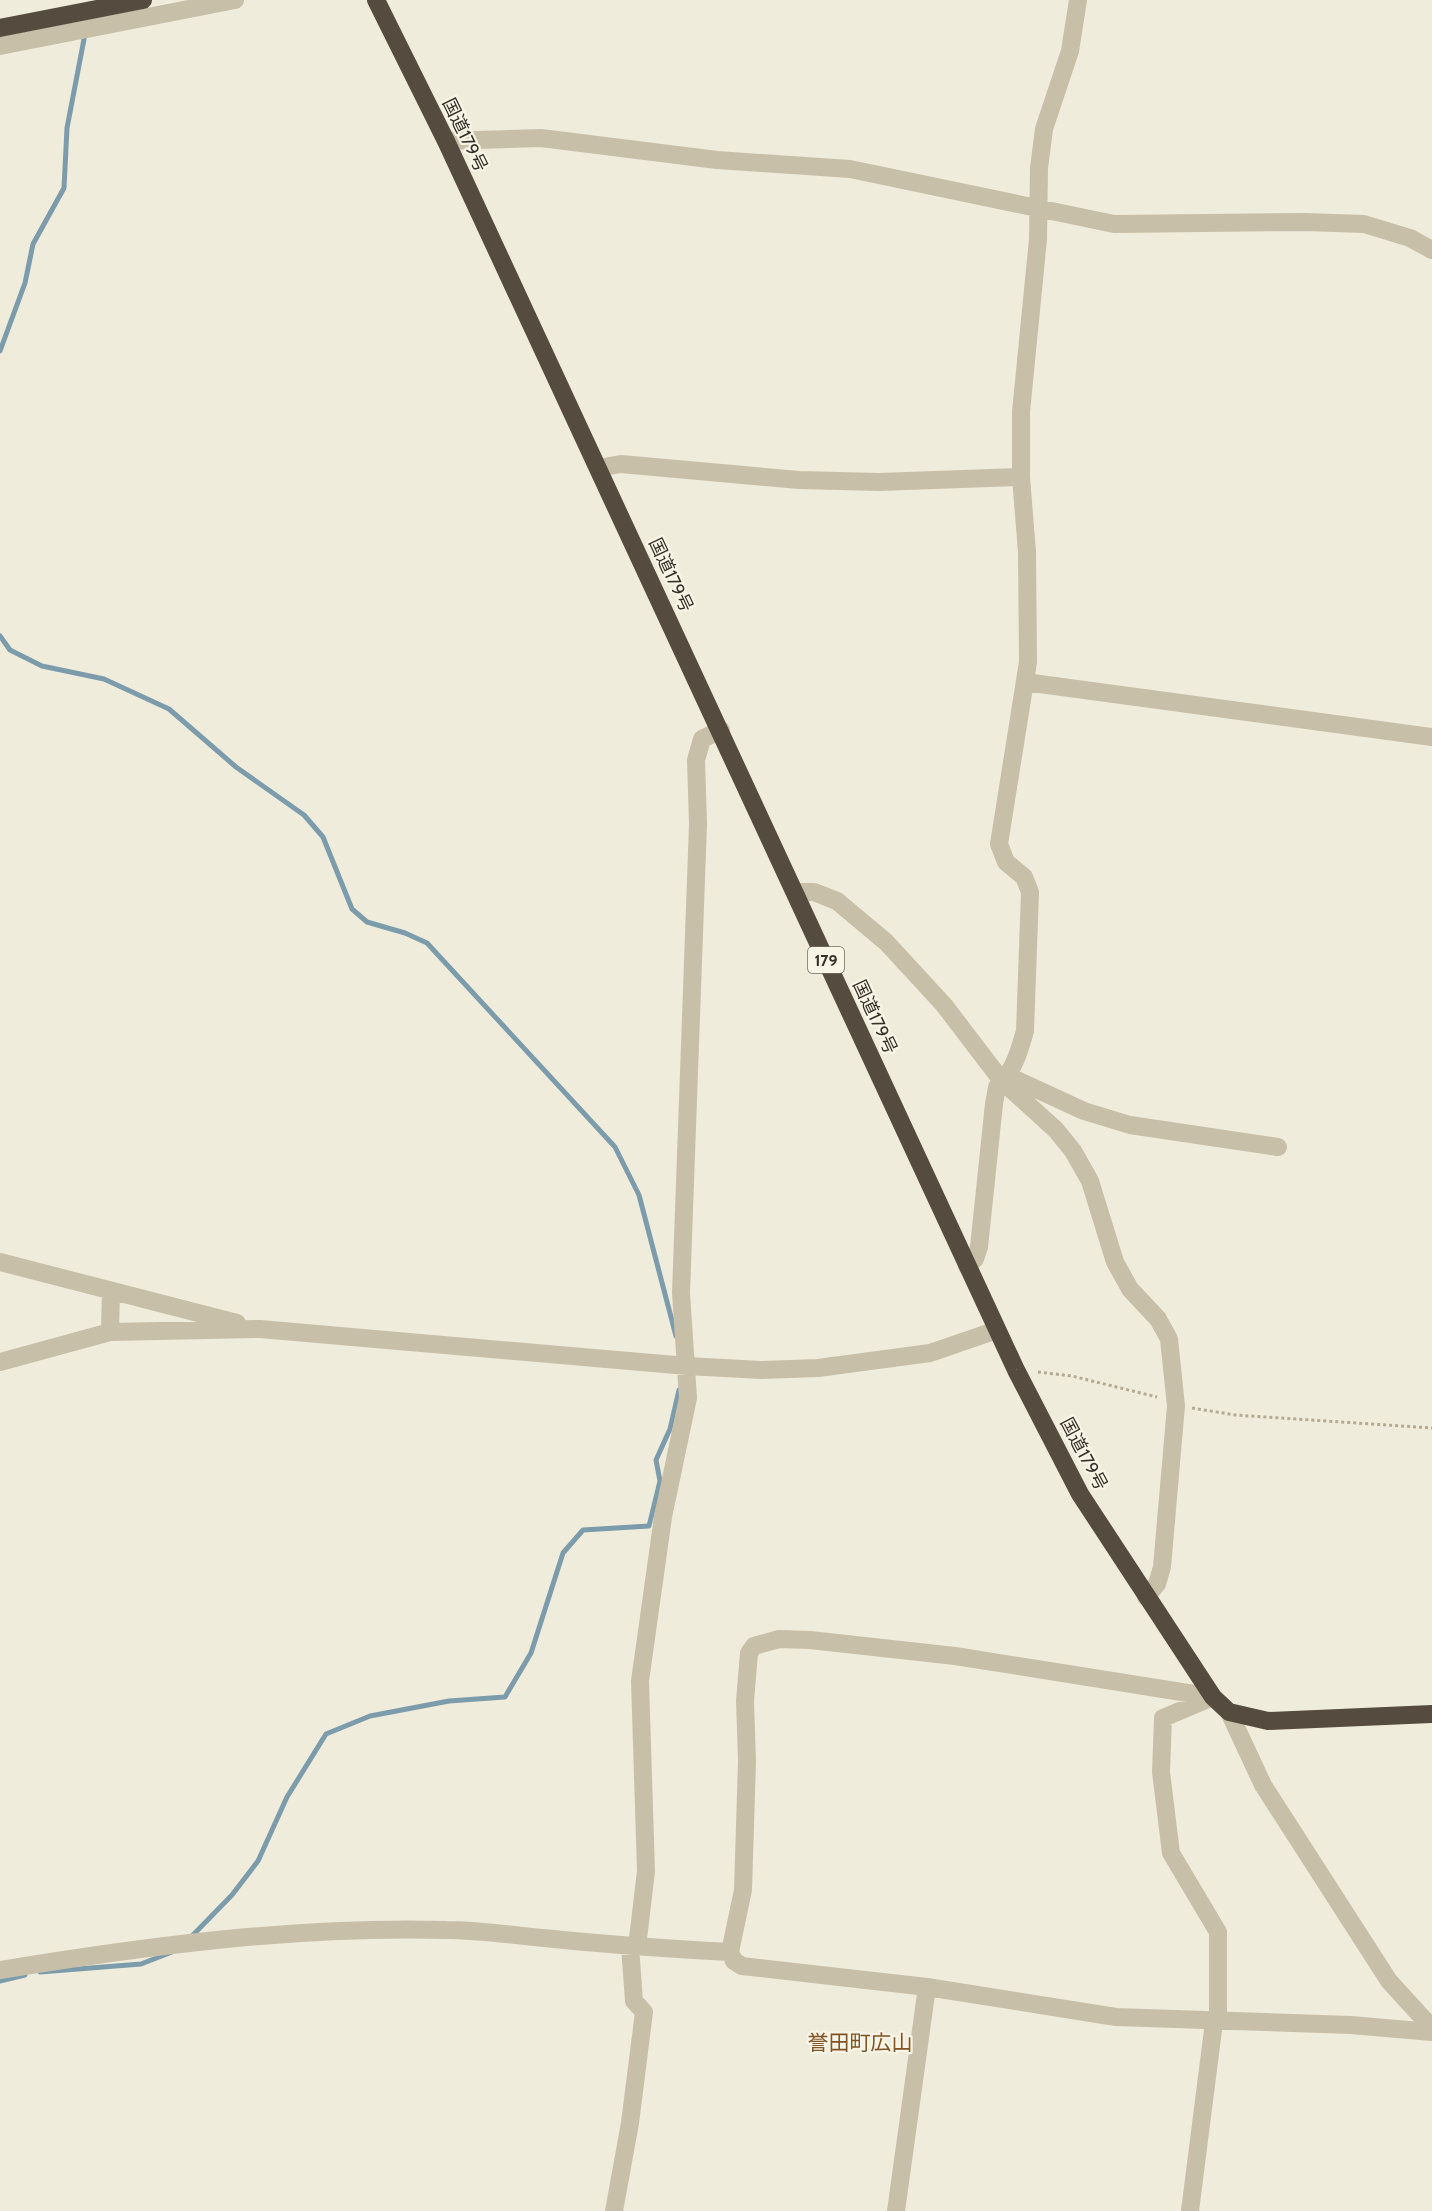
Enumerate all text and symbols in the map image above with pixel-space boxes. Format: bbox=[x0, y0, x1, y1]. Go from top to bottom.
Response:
street label: 国道179号 bbox=[438, 95, 492, 175]
street label: 国道179号 bbox=[644, 534, 698, 616]
road number: 179 bbox=[808, 947, 844, 973]
street label: 国道179号 bbox=[848, 976, 902, 1058]
street label: 国道179号 bbox=[1056, 1414, 1112, 1494]
district label: 誉田町広山 bbox=[808, 2030, 913, 2055]

